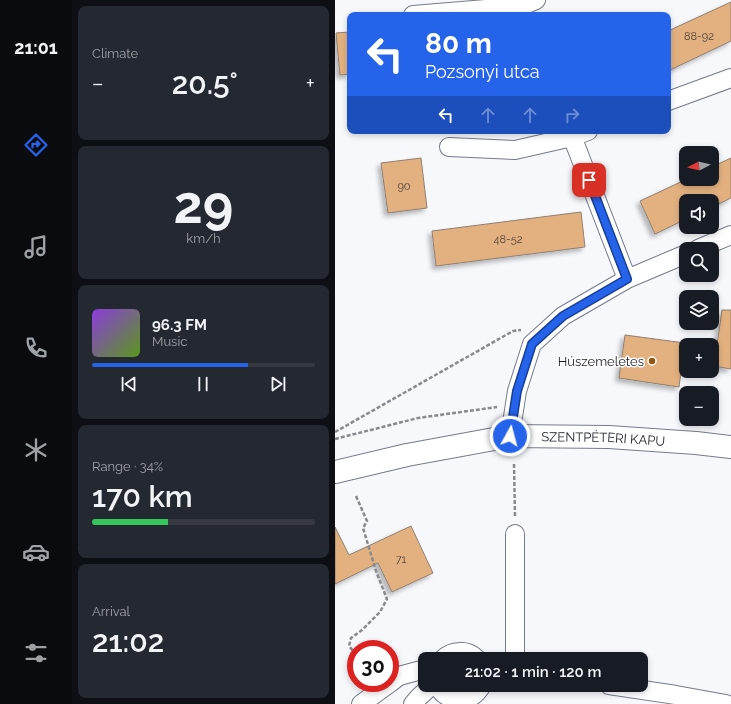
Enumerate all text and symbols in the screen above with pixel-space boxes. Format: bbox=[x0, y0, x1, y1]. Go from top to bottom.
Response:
text: 80 m bbox=[425, 27, 492, 60]
icon: left bbox=[359, 28, 411, 80]
house number: 88-92 bbox=[684, 30, 714, 43]
text: 21:01 bbox=[14, 37, 58, 58]
text: Climate bbox=[92, 46, 138, 61]
text: Pozsonyi utca bbox=[425, 61, 540, 82]
text: 20.5° bbox=[172, 66, 238, 101]
text: − bbox=[92, 70, 104, 96]
text: + bbox=[306, 70, 315, 96]
icon: left bbox=[435, 104, 457, 126]
icon: ahead bbox=[477, 104, 499, 126]
icon: ahead bbox=[519, 104, 541, 126]
icon: right bbox=[561, 104, 583, 126]
icon: directions bbox=[22, 131, 50, 159]
north arrow bbox=[679, 146, 719, 186]
map controls bbox=[679, 146, 719, 426]
pin bbox=[572, 163, 606, 197]
icon: arrive bbox=[578, 169, 600, 191]
text: 29 bbox=[174, 174, 233, 235]
house number: 90 bbox=[397, 180, 411, 193]
button: sound bbox=[679, 194, 719, 234]
text: km/h bbox=[186, 231, 221, 246]
icon: music bbox=[22, 233, 50, 261]
house number: 48-52 bbox=[494, 233, 523, 246]
button: search bbox=[679, 242, 719, 282]
button: layers bbox=[679, 290, 719, 330]
text: 96.3 FM bbox=[152, 316, 207, 334]
icon: phone bbox=[22, 334, 50, 362]
text: Music bbox=[152, 334, 187, 349]
button: + bbox=[679, 338, 719, 378]
place label: Húszemeletes bbox=[558, 354, 644, 369]
marker: Húszemeletes bbox=[647, 356, 657, 366]
icon: previous bbox=[118, 373, 140, 395]
icon: pause bbox=[192, 373, 214, 395]
icon: next bbox=[267, 373, 289, 395]
button: − bbox=[679, 386, 719, 426]
position arrow bbox=[489, 415, 531, 457]
street label: SZENTPÉTERI KAPU bbox=[541, 429, 666, 449]
icon: climate bbox=[22, 436, 50, 464]
text: Range · 34% bbox=[92, 459, 163, 474]
text: 170 km bbox=[92, 479, 193, 514]
icon: car bbox=[22, 538, 50, 566]
house number: 71 bbox=[396, 553, 407, 566]
text: Arrival bbox=[92, 604, 130, 619]
text: 21:02 bbox=[92, 624, 164, 659]
icon: filters bbox=[22, 639, 50, 667]
speed limit sign: 30 bbox=[347, 640, 399, 692]
text: 21:02 · 1 min · 120 m bbox=[465, 663, 601, 681]

